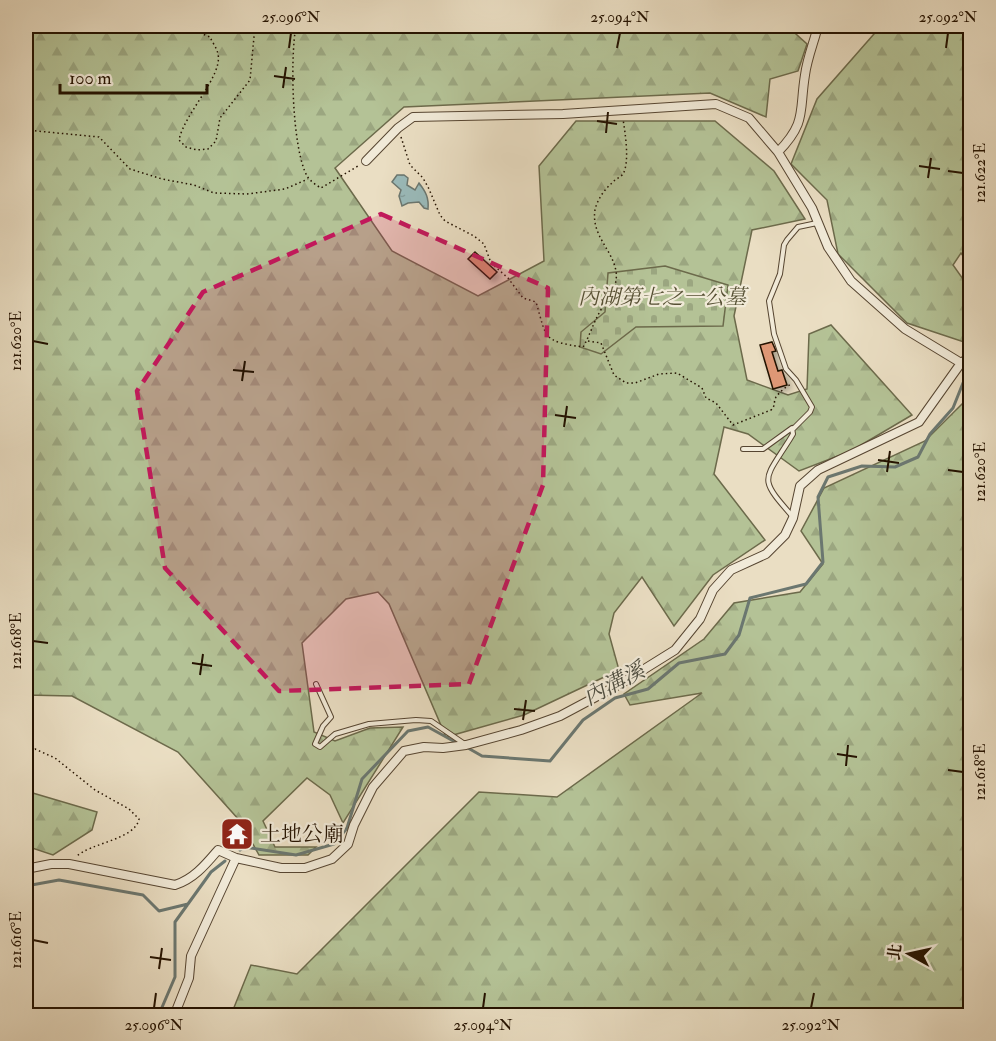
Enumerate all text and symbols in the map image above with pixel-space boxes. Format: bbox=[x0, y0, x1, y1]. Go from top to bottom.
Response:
text: 25.096°N bbox=[262, 8, 321, 27]
text: 25.094°N bbox=[591, 8, 650, 27]
text: 25.092°N bbox=[919, 8, 978, 27]
scale bar bbox=[60, 57, 207, 95]
text: 100 m bbox=[69, 67, 112, 90]
text: 121.622°E bbox=[971, 143, 990, 203]
park label: 內湖第七之一公墓 bbox=[578, 284, 749, 311]
text: 121.620°E bbox=[7, 311, 26, 371]
text: 121.620°E bbox=[971, 442, 990, 502]
text: 121.618°E bbox=[7, 612, 26, 670]
water label: 內溝溪 bbox=[578, 655, 651, 712]
text: 121.618°E bbox=[971, 743, 990, 801]
temple icon: 土地公廟 bbox=[219, 816, 255, 852]
place label: 土地公廟 bbox=[260, 821, 344, 848]
text: 121.616°E bbox=[7, 911, 26, 969]
north arrow bbox=[879, 924, 939, 984]
text: 北 bbox=[884, 943, 906, 961]
text: 25.096°N bbox=[125, 1016, 184, 1035]
text: 25.094°N bbox=[454, 1016, 513, 1035]
text: 25.092°N bbox=[782, 1016, 841, 1035]

